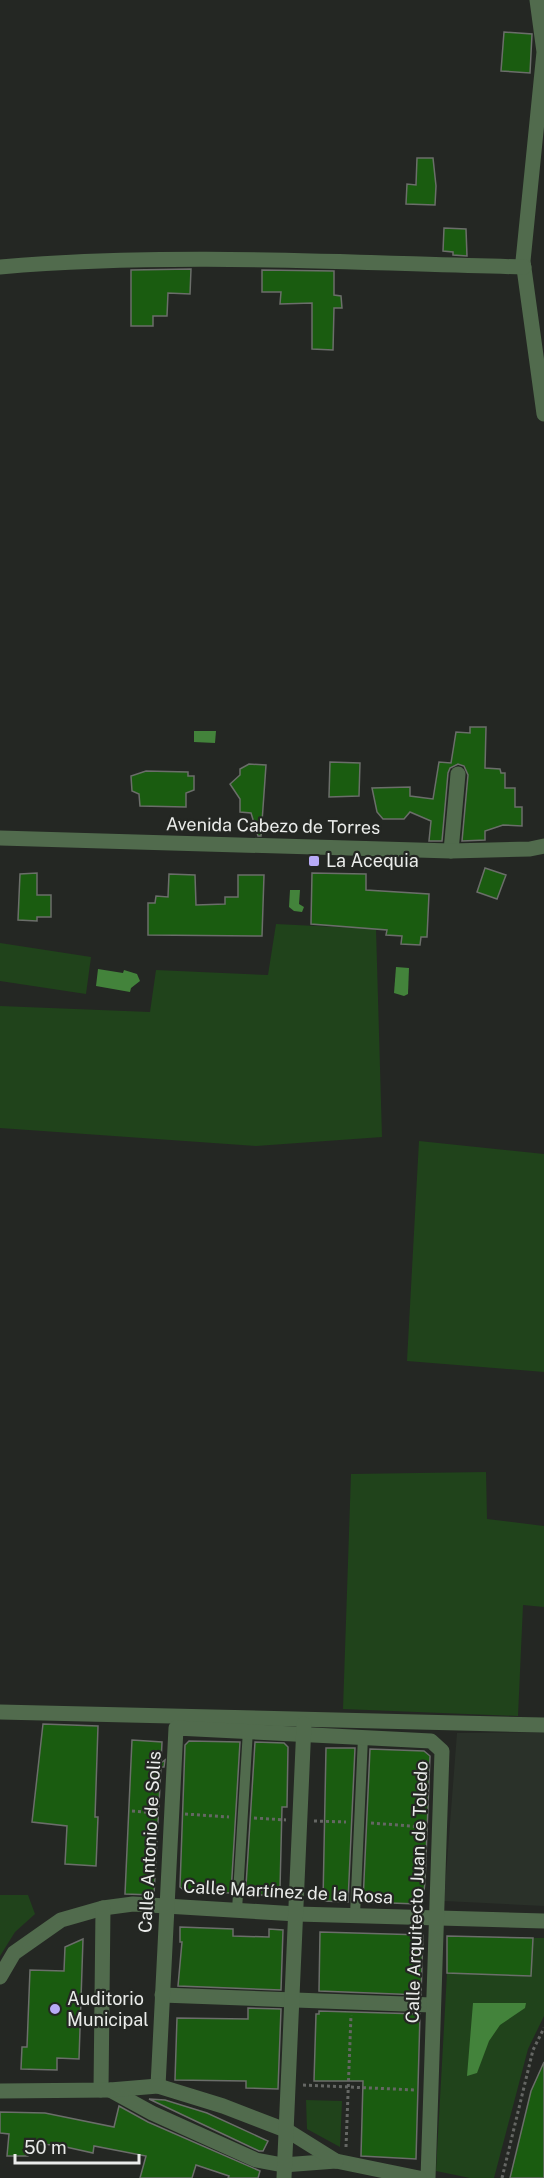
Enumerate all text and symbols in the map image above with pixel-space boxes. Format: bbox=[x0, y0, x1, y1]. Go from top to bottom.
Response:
street label: Avenida Cabezo de Torres bbox=[166, 813, 380, 838]
place label: La Acequia bbox=[326, 850, 419, 871]
marker: La Acequia bbox=[307, 854, 321, 868]
street label: Calle Antonio de Solis bbox=[134, 1751, 165, 1933]
street label: Calle Arquitecto Juan de Toledo bbox=[401, 1760, 432, 2024]
street label: Calle Martínez de la Rosa bbox=[183, 1876, 393, 1907]
place label: Auditorio Municipal bbox=[67, 1988, 149, 2030]
marker: Auditorio Municipal bbox=[48, 2002, 62, 2016]
scale bar bbox=[15, 2127, 140, 2165]
text: 50 m bbox=[24, 2137, 67, 2158]

